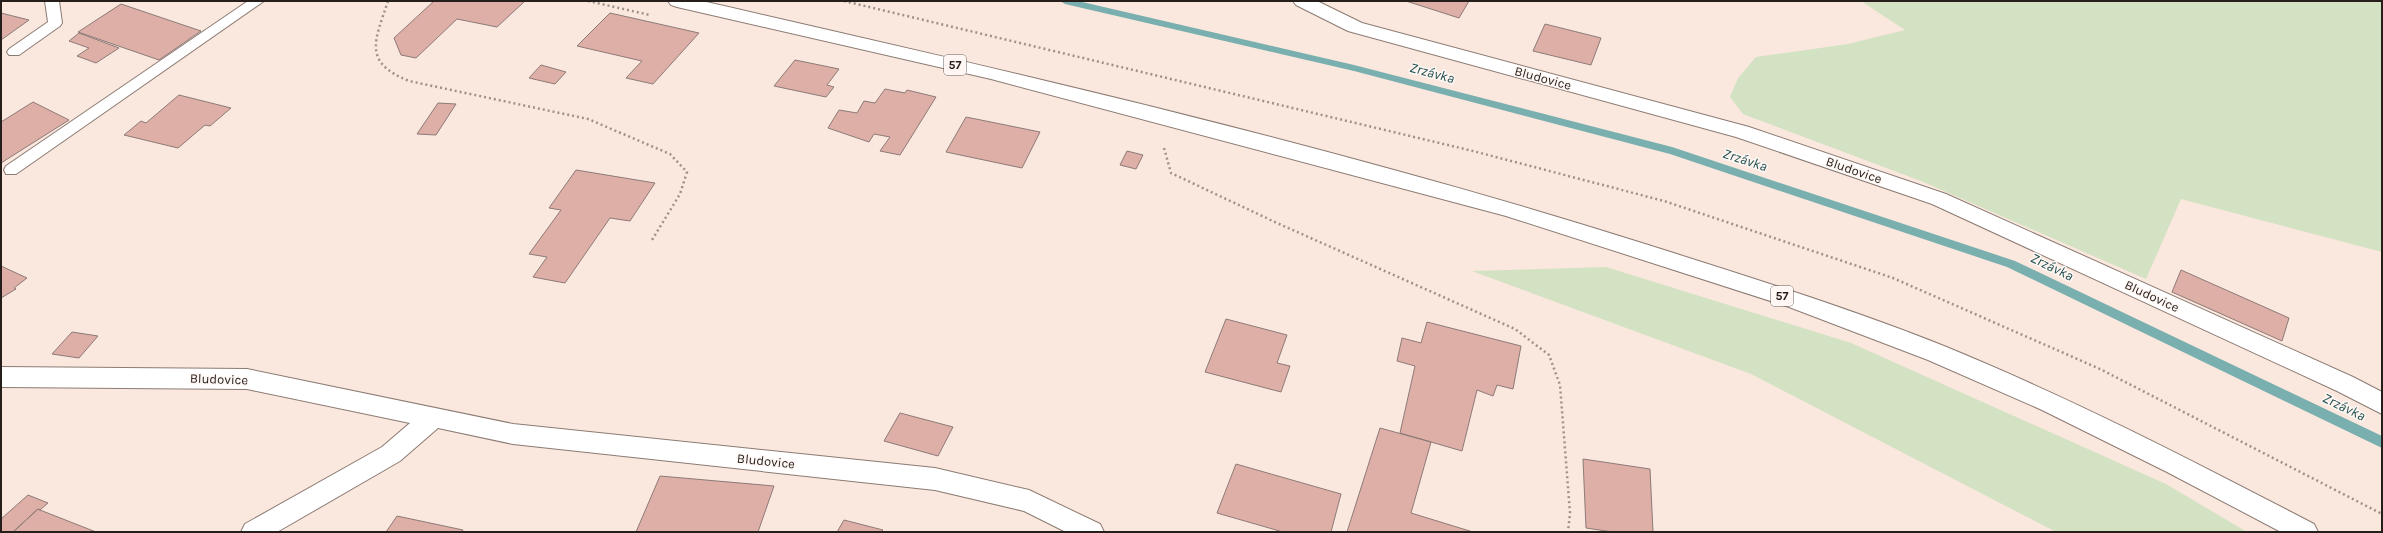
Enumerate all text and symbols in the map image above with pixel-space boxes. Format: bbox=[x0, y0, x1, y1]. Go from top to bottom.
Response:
road number: 57 bbox=[944, 55, 966, 75]
water label: Zrzávka bbox=[1408, 59, 1456, 87]
street label: Bludovice bbox=[1513, 63, 1573, 93]
water label: Zrzávka bbox=[1721, 145, 1769, 175]
street label: Bludovice bbox=[1824, 153, 1884, 187]
water label: Zrzávka bbox=[2028, 249, 2076, 285]
street label: Bludovice bbox=[2122, 277, 2182, 315]
road number: 57 bbox=[1771, 286, 1793, 306]
street label: Bludovice bbox=[190, 370, 249, 388]
water label: Zrzávka bbox=[2320, 389, 2368, 425]
street label: Bludovice bbox=[736, 450, 796, 472]

